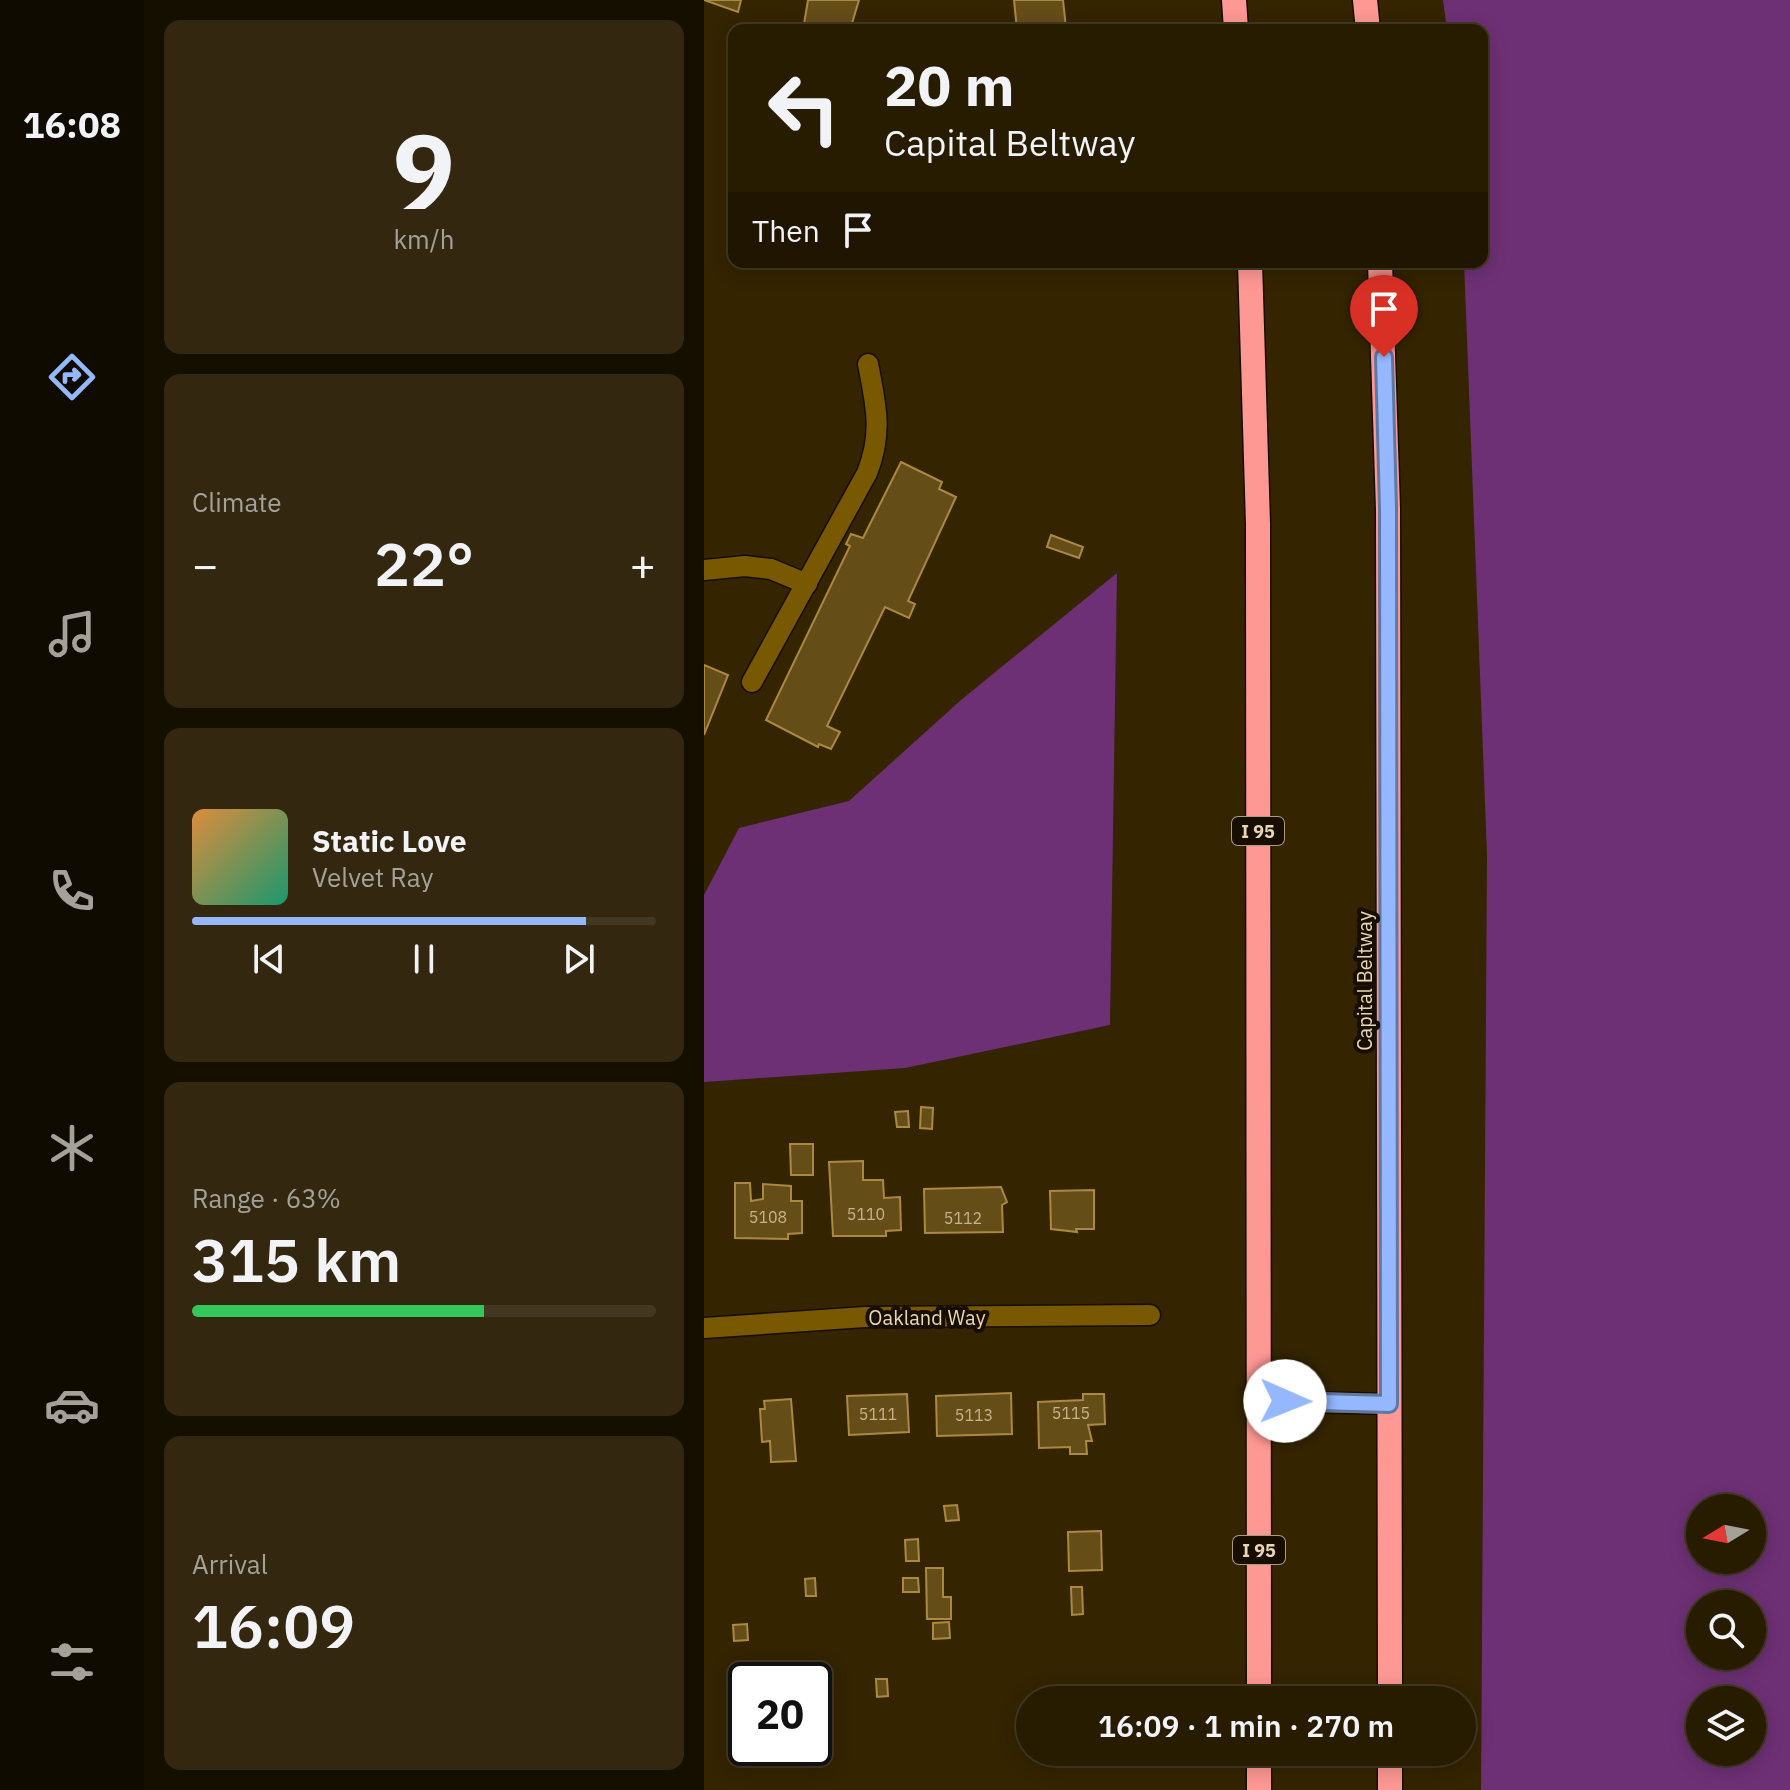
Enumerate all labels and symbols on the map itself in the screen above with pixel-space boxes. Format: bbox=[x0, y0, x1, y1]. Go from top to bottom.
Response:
pin bbox=[1350, 275, 1418, 357]
road number: I 95 bbox=[1232, 817, 1284, 845]
street label: Capital Beltway bbox=[1351, 911, 1378, 1051]
house number: 5110 bbox=[847, 1204, 885, 1224]
house number: 5108 bbox=[749, 1207, 787, 1227]
house number: 5112 bbox=[944, 1208, 982, 1228]
street label: Oakland Way bbox=[868, 1304, 986, 1331]
position arrow bbox=[1243, 1359, 1327, 1443]
house number: 5115 bbox=[1052, 1403, 1090, 1423]
house number: 5111 bbox=[859, 1404, 897, 1424]
house number: 5113 bbox=[955, 1405, 993, 1425]
north arrow bbox=[1686, 1494, 1766, 1574]
road number: I 95 bbox=[1233, 1536, 1285, 1564]
speed limit sign: 20 bbox=[728, 1662, 832, 1766]

